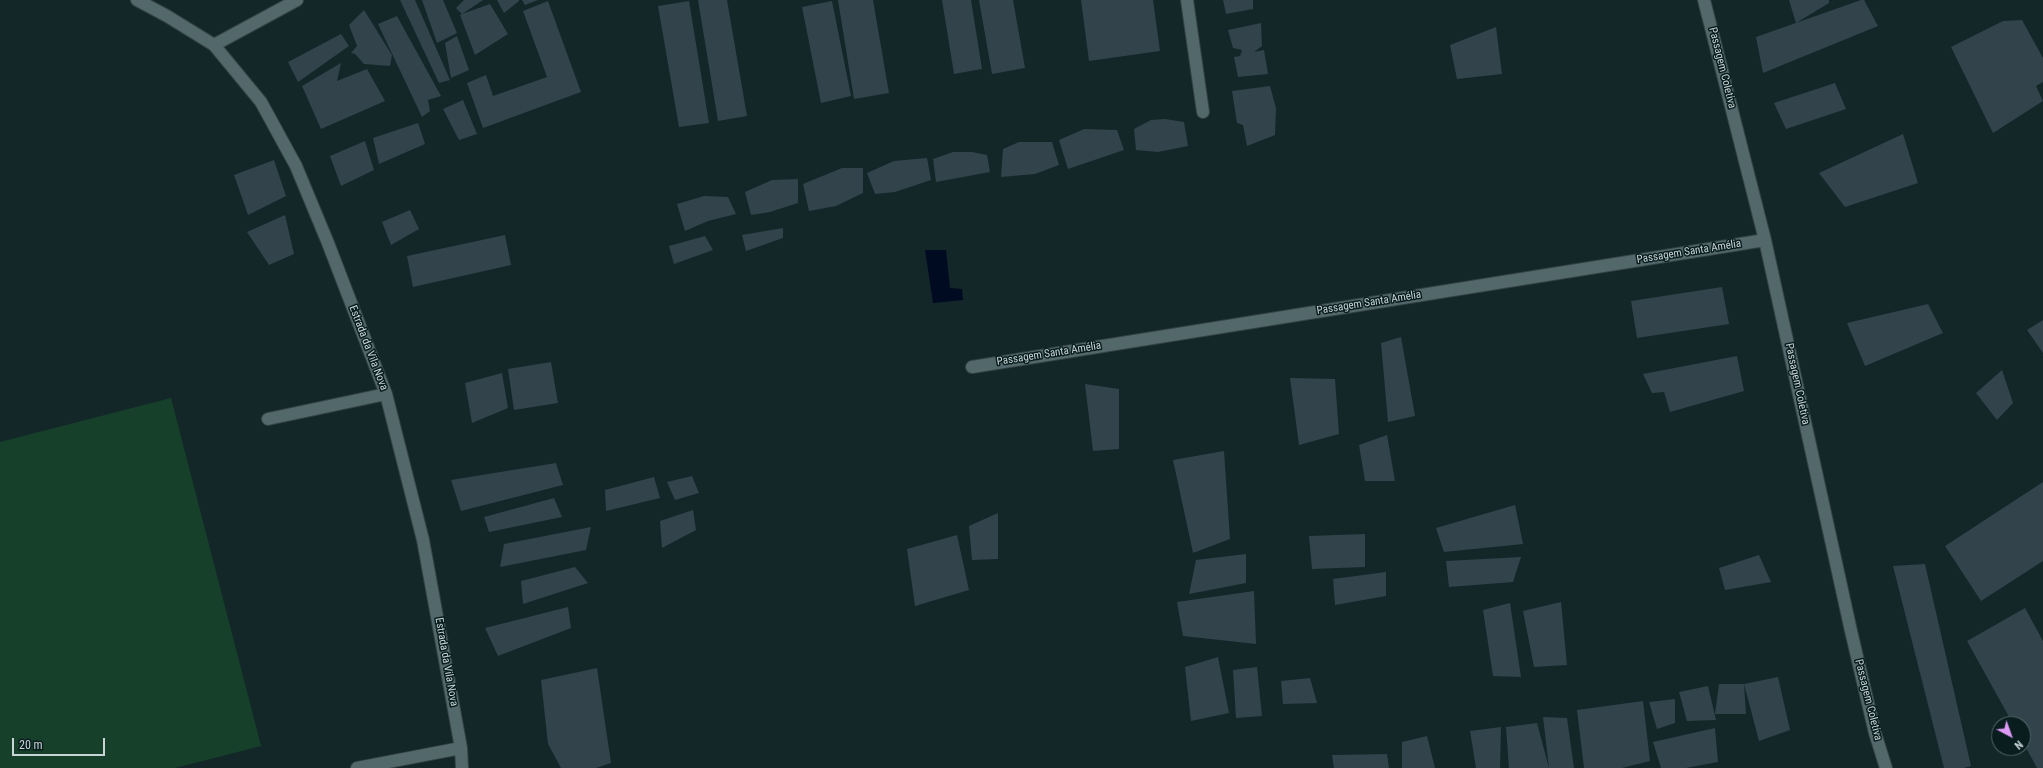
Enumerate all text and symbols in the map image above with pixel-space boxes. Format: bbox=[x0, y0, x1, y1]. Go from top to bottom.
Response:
street label: Passagem Coletiva bbox=[1706, 26, 1738, 110]
street label: Passagem Santa Amélia bbox=[1636, 237, 1742, 267]
street label: Passagem Santa Amélia bbox=[1316, 288, 1422, 318]
street label: Estrada da Vila Nova bbox=[346, 304, 390, 392]
street label: Passagem Santa Amélia bbox=[996, 339, 1102, 369]
street label: Passagem Coletiva bbox=[1782, 342, 1812, 426]
street label: Estrada da Vila Nova bbox=[432, 617, 460, 707]
street label: Passagem Coletiva bbox=[1852, 658, 1884, 742]
north arrow bbox=[1991, 716, 2031, 756]
scale bar bbox=[14, 730, 107, 756]
text: 20 m bbox=[19, 738, 43, 752]
text: N bbox=[2012, 738, 2025, 752]

